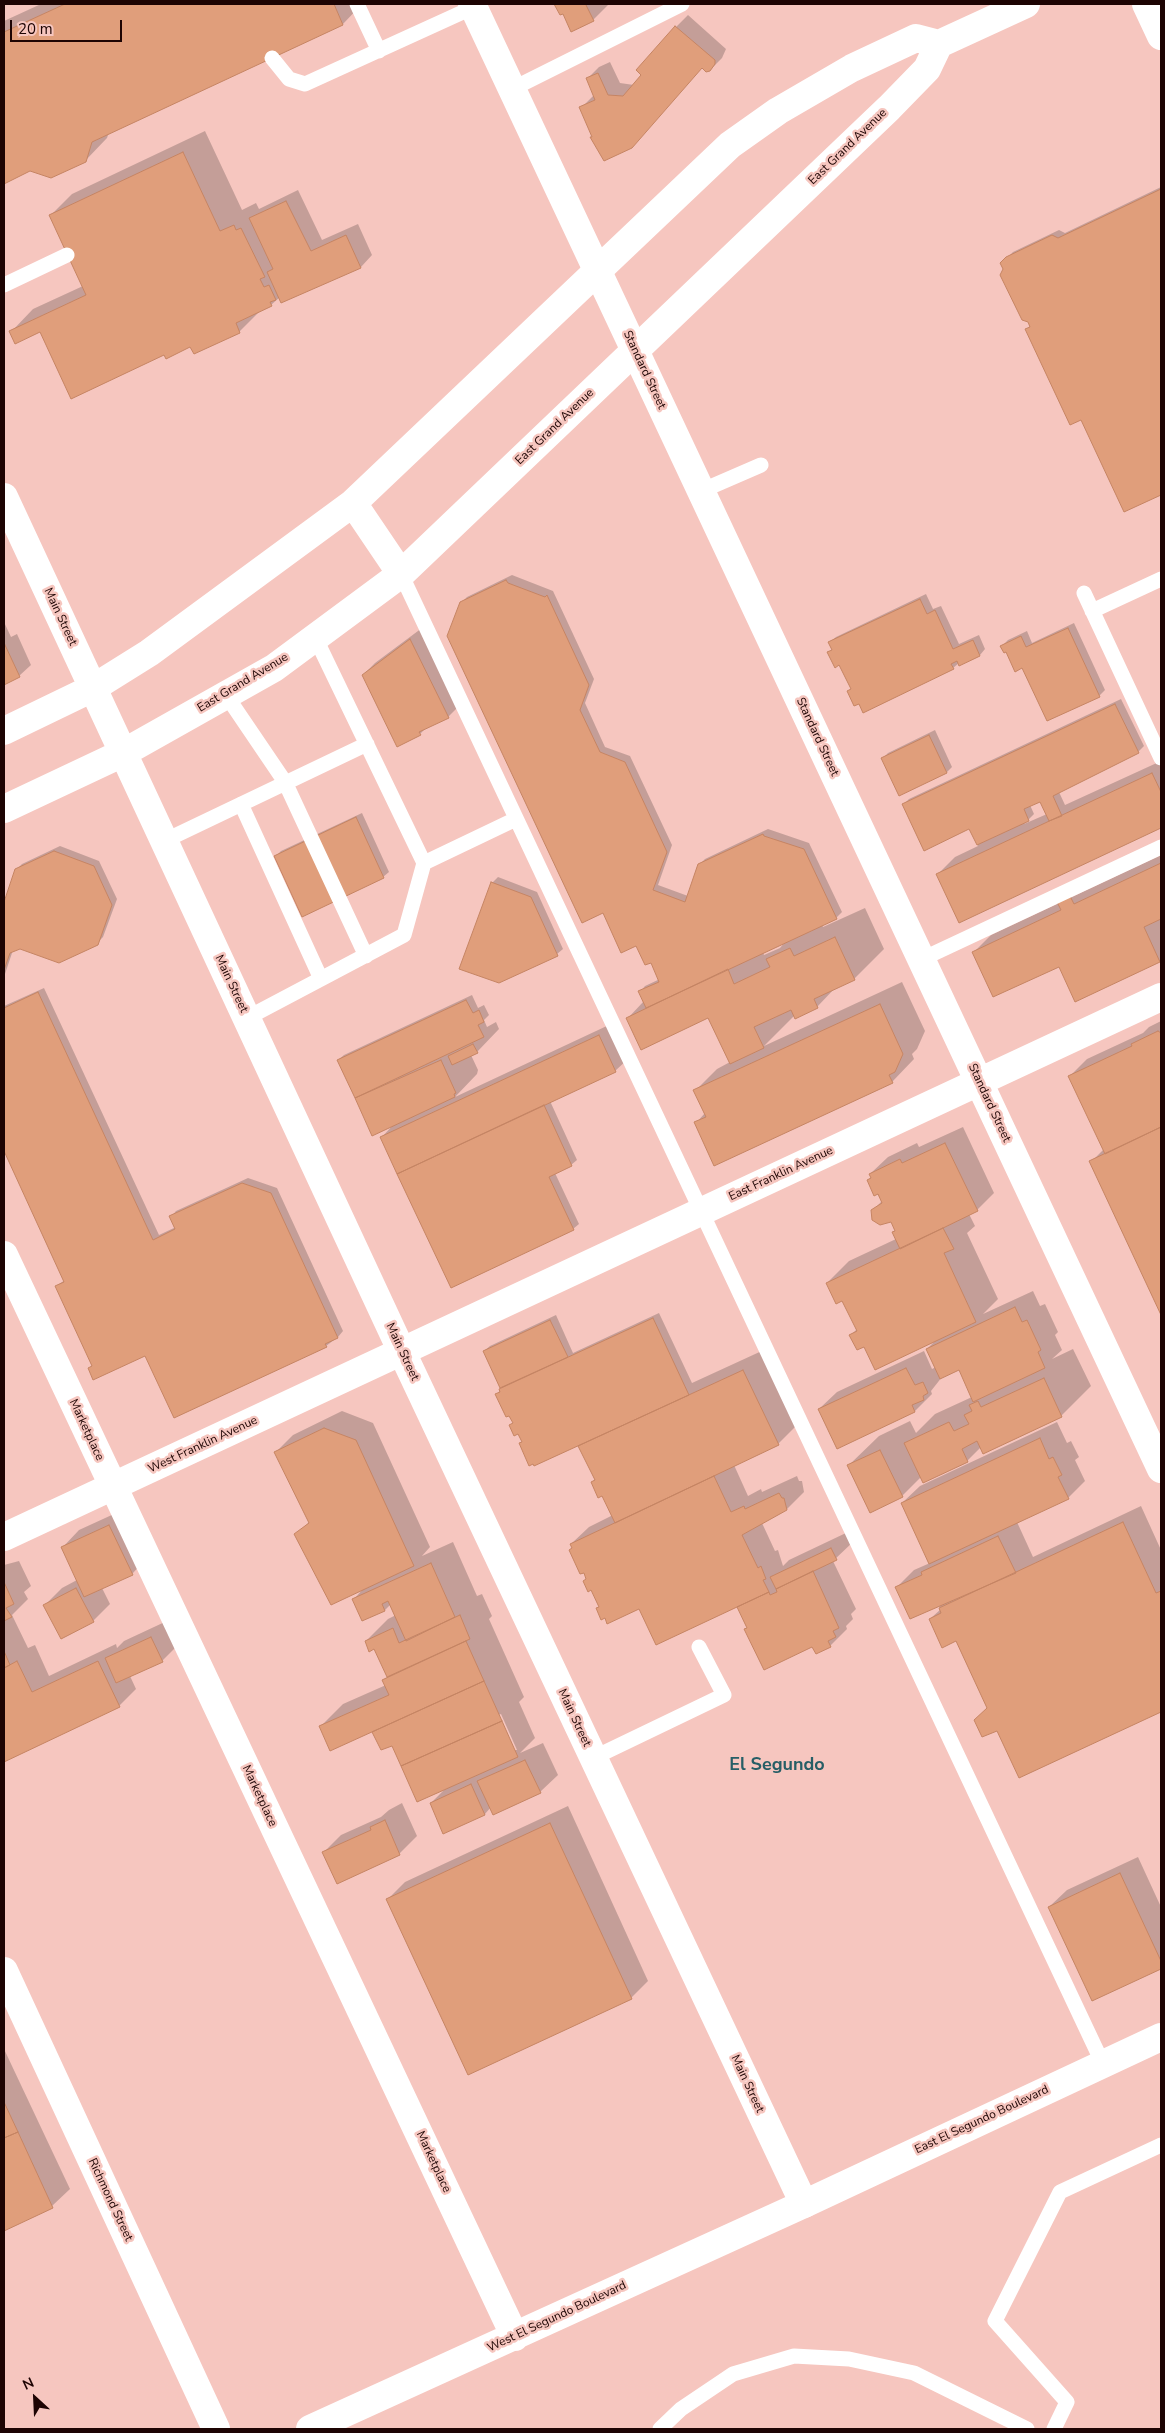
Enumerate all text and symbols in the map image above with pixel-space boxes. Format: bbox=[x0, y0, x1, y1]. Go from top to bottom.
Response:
scale bar bbox=[12, 10, 125, 42]
text: 20 m bbox=[18, 19, 53, 39]
street label: East Grand Avenue bbox=[806, 106, 890, 188]
street label: Standard Street bbox=[619, 328, 669, 412]
street label: East Grand Avenue bbox=[513, 386, 597, 468]
street label: Main Street bbox=[40, 586, 80, 648]
street label: East Grand Avenue bbox=[195, 650, 291, 716]
street label: Standard Street bbox=[792, 695, 842, 779]
street label: Main Street bbox=[211, 953, 251, 1015]
street label: Standard Street bbox=[964, 1061, 1014, 1145]
street label: East Franklin Avenue bbox=[727, 1144, 835, 1204]
street label: Main Street bbox=[382, 1321, 422, 1383]
street label: Marketplace bbox=[66, 1397, 106, 1463]
street label: West Franklin Avenue bbox=[146, 1413, 260, 1477]
street label: Main Street bbox=[554, 1687, 594, 1749]
district label: El Segundo bbox=[729, 1755, 825, 1777]
street label: Marketplace bbox=[239, 1763, 279, 1829]
street label: Main Street bbox=[727, 2053, 767, 2115]
street label: East El Segundo Boulevard bbox=[913, 2083, 1051, 2157]
street label: Marketplace bbox=[413, 2129, 453, 2195]
street label: Richmond Street bbox=[85, 2156, 135, 2244]
street label: West El Segundo Boulevard bbox=[485, 2278, 629, 2356]
north arrow bbox=[10, 2373, 60, 2423]
text: N bbox=[20, 2373, 37, 2395]

